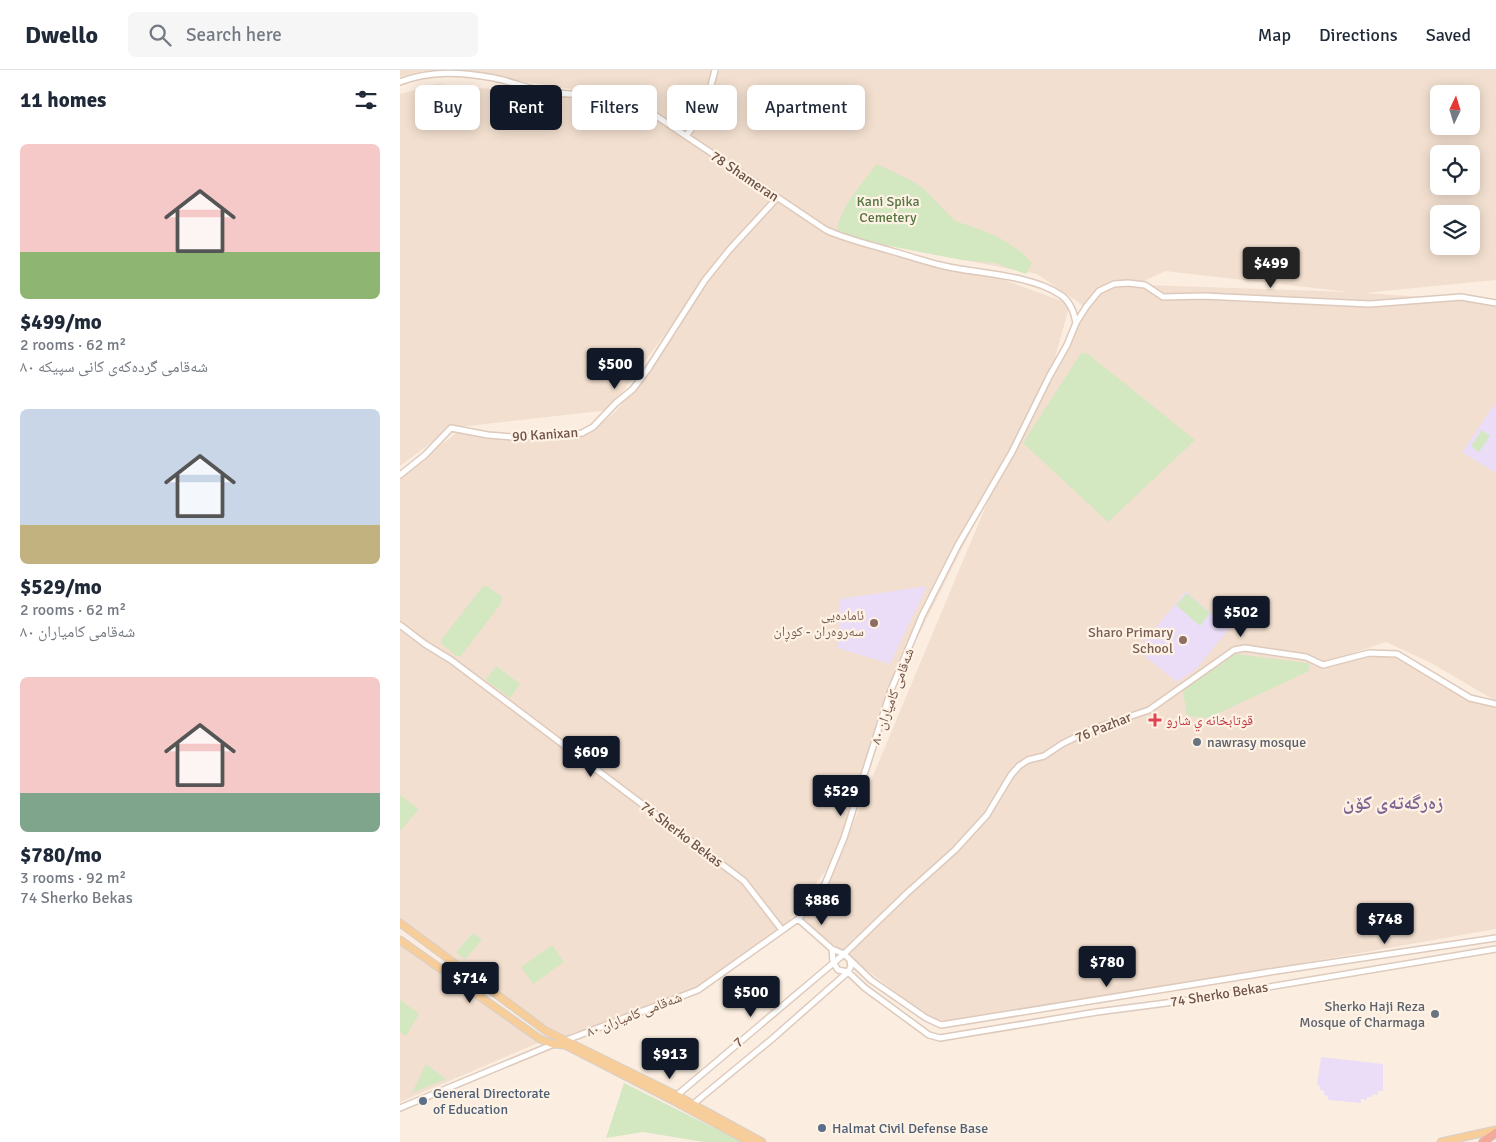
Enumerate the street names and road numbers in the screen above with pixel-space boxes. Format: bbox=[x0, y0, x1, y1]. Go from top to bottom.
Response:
street label: 78 Shameran bbox=[707, 147, 782, 205]
street label: 90 Kanixan bbox=[511, 424, 579, 445]
street label: شەقامی کامیاران ٨٠ bbox=[867, 646, 918, 747]
street label: 76 Pazhar bbox=[1073, 708, 1135, 746]
street label: 74 Sherko Bekas bbox=[637, 798, 726, 871]
street label: 74 Sherko Bekas bbox=[1169, 978, 1269, 1011]
street label: شەقامی کامیاران ٨٠ bbox=[584, 988, 684, 1040]
street label: 7 bbox=[730, 1033, 747, 1051]

